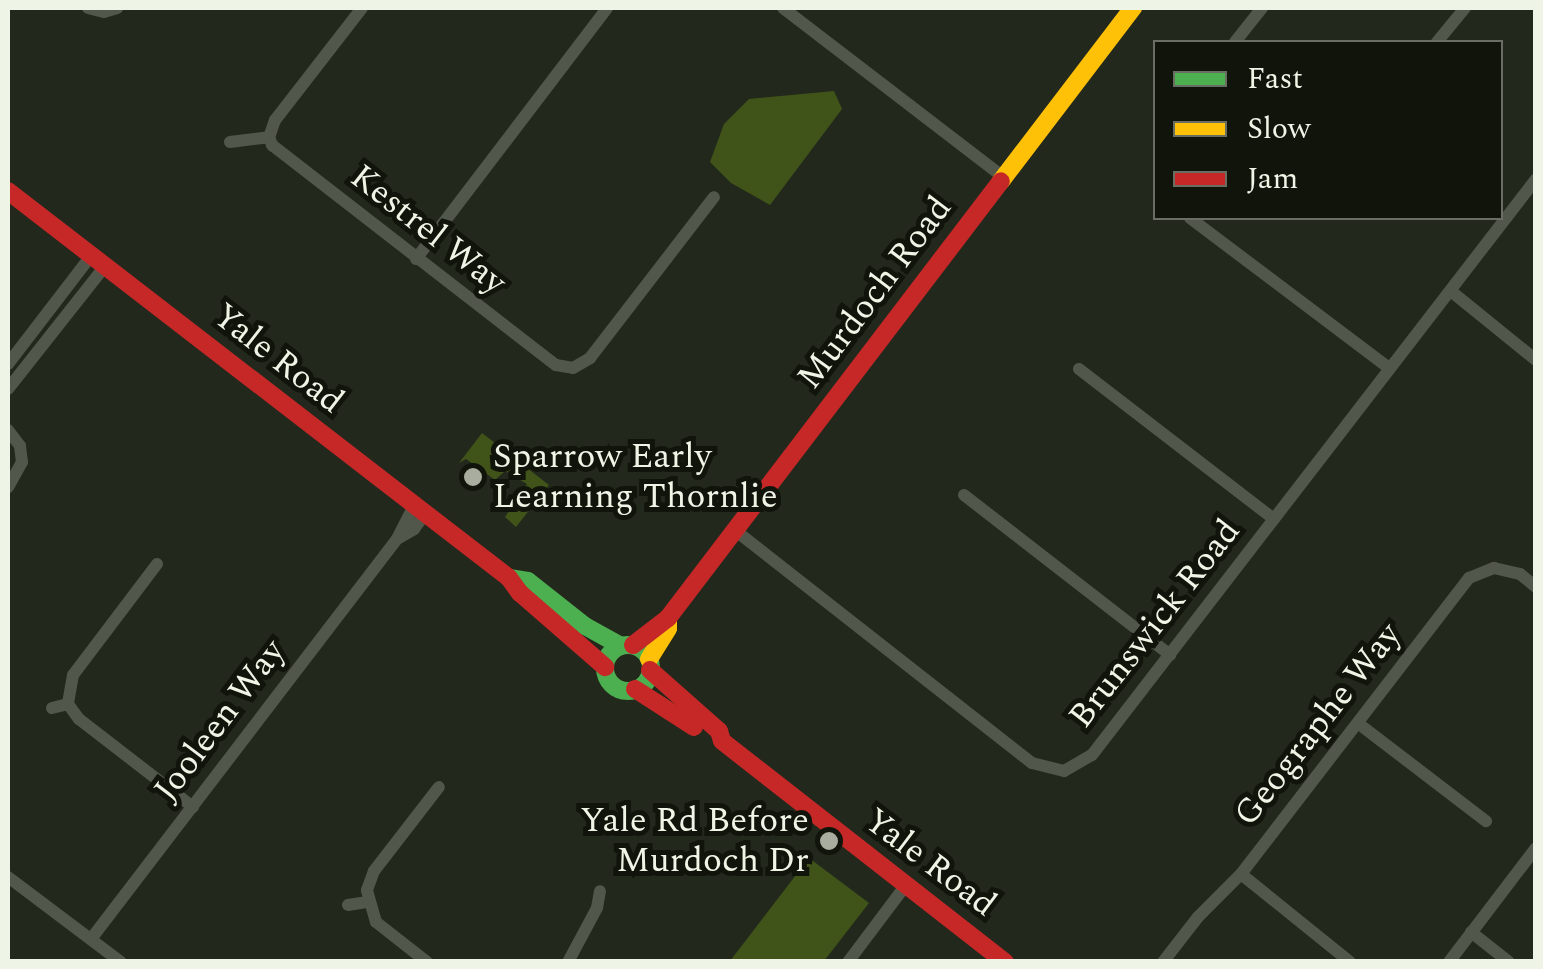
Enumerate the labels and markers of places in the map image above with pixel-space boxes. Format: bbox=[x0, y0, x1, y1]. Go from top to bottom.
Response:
place label: Sparrow Early Learning Thornlie bbox=[493, 436, 778, 518]
marker: Sparrow Early Learning Thornlie bbox=[462, 466, 484, 488]
place label: Yale Rd Before Murdoch Dr bbox=[580, 800, 809, 882]
marker: Yale Rd Before Murdoch Dr bbox=[818, 830, 840, 852]

